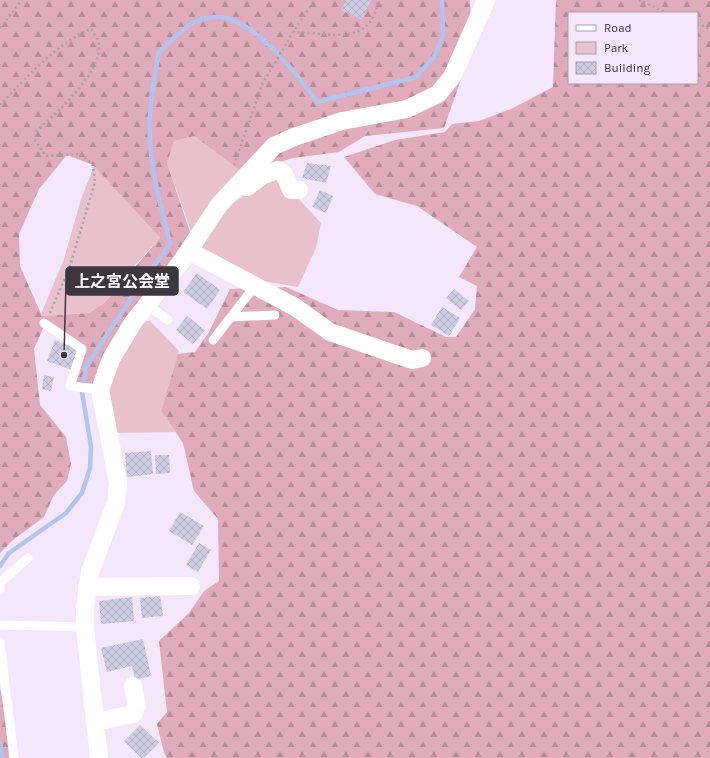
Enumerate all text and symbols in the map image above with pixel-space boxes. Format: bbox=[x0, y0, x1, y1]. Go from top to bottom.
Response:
legend bbox=[568, 12, 698, 84]
text: Road bbox=[604, 21, 632, 35]
text: Park bbox=[604, 41, 629, 55]
text: Building bbox=[604, 61, 651, 75]
callout: 上之宮公会堂 bbox=[66, 267, 178, 295]
text: 上之宮公会堂 bbox=[74, 272, 170, 291]

